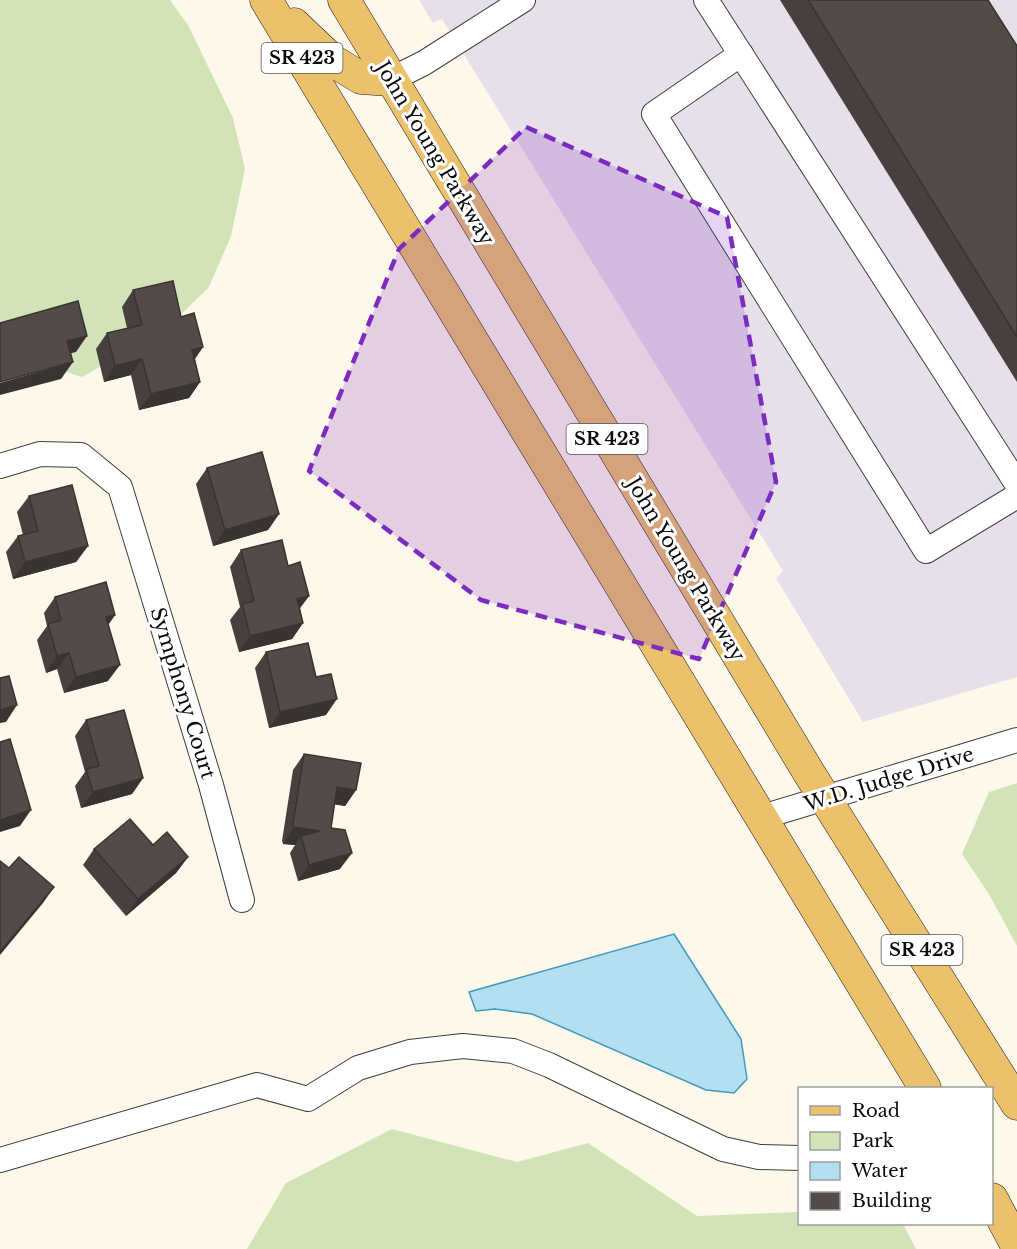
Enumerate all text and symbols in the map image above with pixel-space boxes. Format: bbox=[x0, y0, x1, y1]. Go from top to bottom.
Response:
road number: SR 423 bbox=[262, 43, 342, 73]
street label: John Young Parkway bbox=[369, 54, 499, 249]
road number: SR 423 bbox=[566, 424, 648, 454]
street label: John Young Parkway bbox=[620, 470, 750, 665]
street label: Symphony Court bbox=[145, 604, 221, 782]
street label: W.D. Judge Drive bbox=[800, 742, 977, 817]
road number: SR 423 bbox=[882, 935, 962, 965]
legend bbox=[798, 1087, 993, 1225]
text: Road bbox=[852, 1100, 900, 1122]
text: Park bbox=[852, 1130, 894, 1152]
text: Water bbox=[851, 1160, 908, 1182]
text: Building bbox=[852, 1190, 931, 1212]

